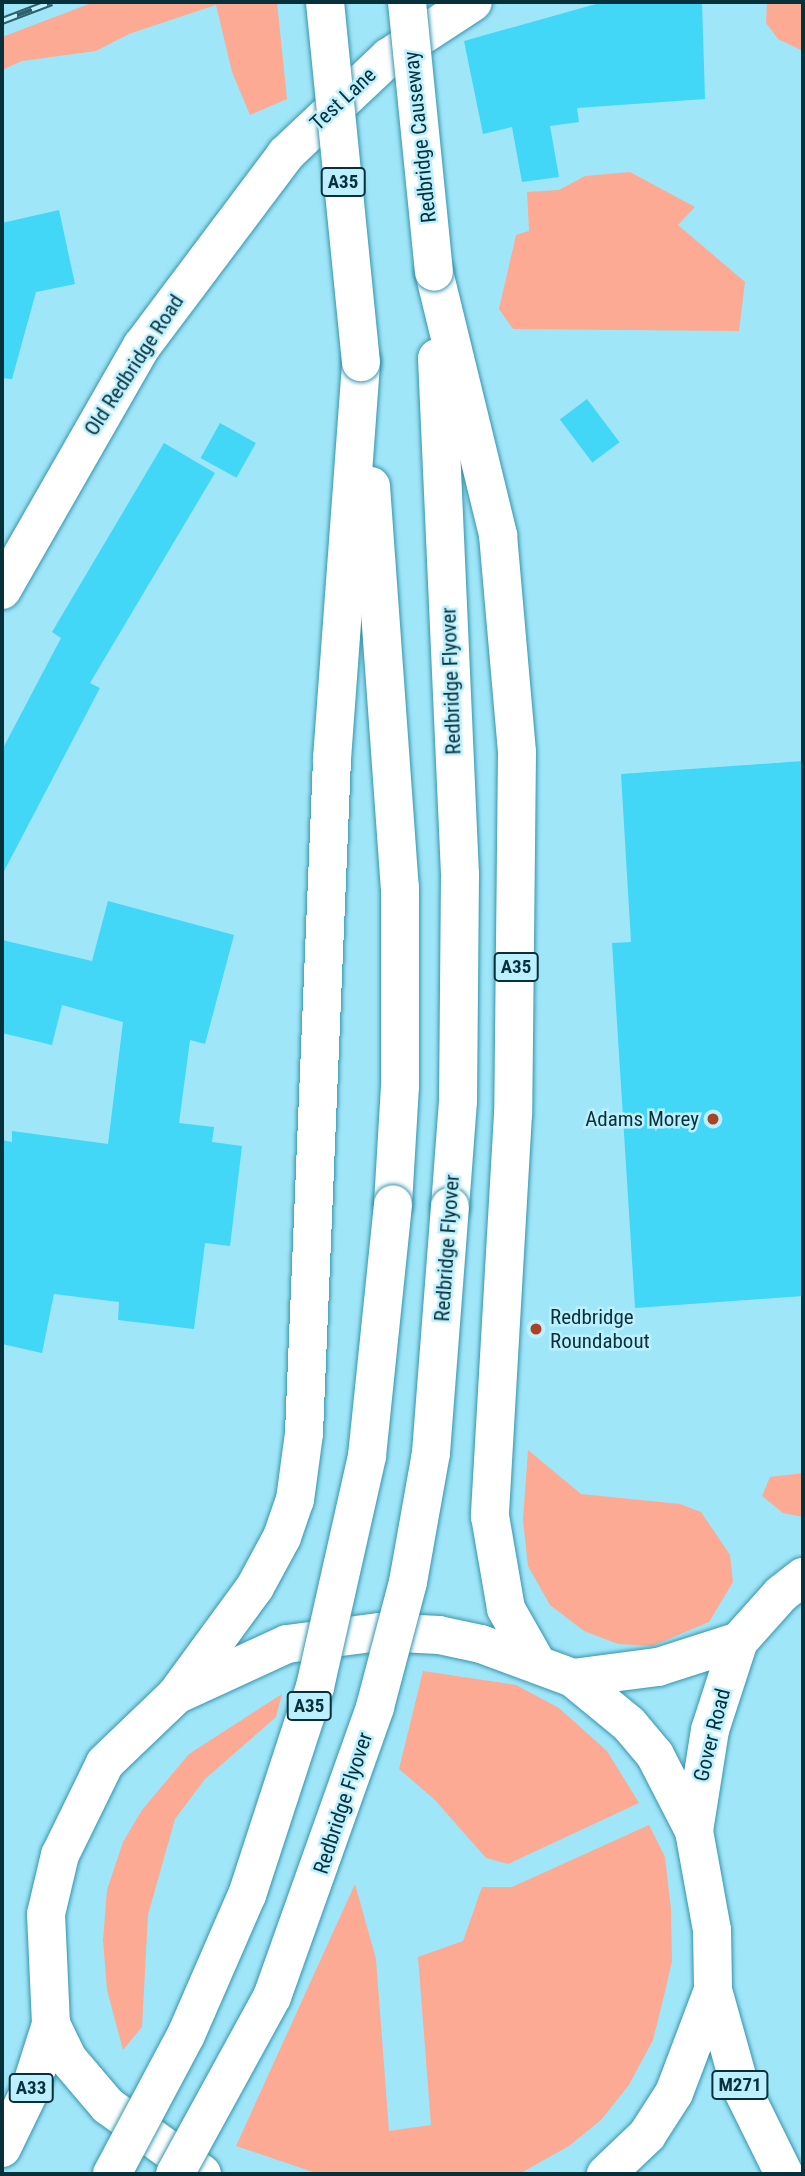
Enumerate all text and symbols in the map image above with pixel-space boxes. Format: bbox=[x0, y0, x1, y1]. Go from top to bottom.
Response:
street label: Redbridge Causeway bbox=[398, 50, 442, 224]
street label: Test Lane bbox=[305, 62, 381, 136]
road number: A35 bbox=[320, 166, 366, 198]
street label: Old Redbridge Road bbox=[79, 290, 189, 440]
street label: Redbridge Flyover bbox=[436, 607, 466, 755]
road number: A35 bbox=[493, 951, 539, 982]
place label: Adams Morey bbox=[585, 1106, 699, 1132]
marker: Adams Morey bbox=[705, 1111, 721, 1127]
street label: Redbridge Flyover bbox=[429, 1174, 465, 1322]
place label: Redbridge Roundabout bbox=[550, 1304, 650, 1354]
marker: Redbridge Roundabout bbox=[528, 1321, 544, 1337]
street label: Gover Road bbox=[688, 1686, 736, 1784]
road number: A35 bbox=[286, 1690, 332, 1722]
street label: Redbridge Flyover bbox=[308, 1729, 378, 1877]
road number: M271 bbox=[710, 2070, 770, 2100]
road number: A33 bbox=[8, 2072, 54, 2104]

